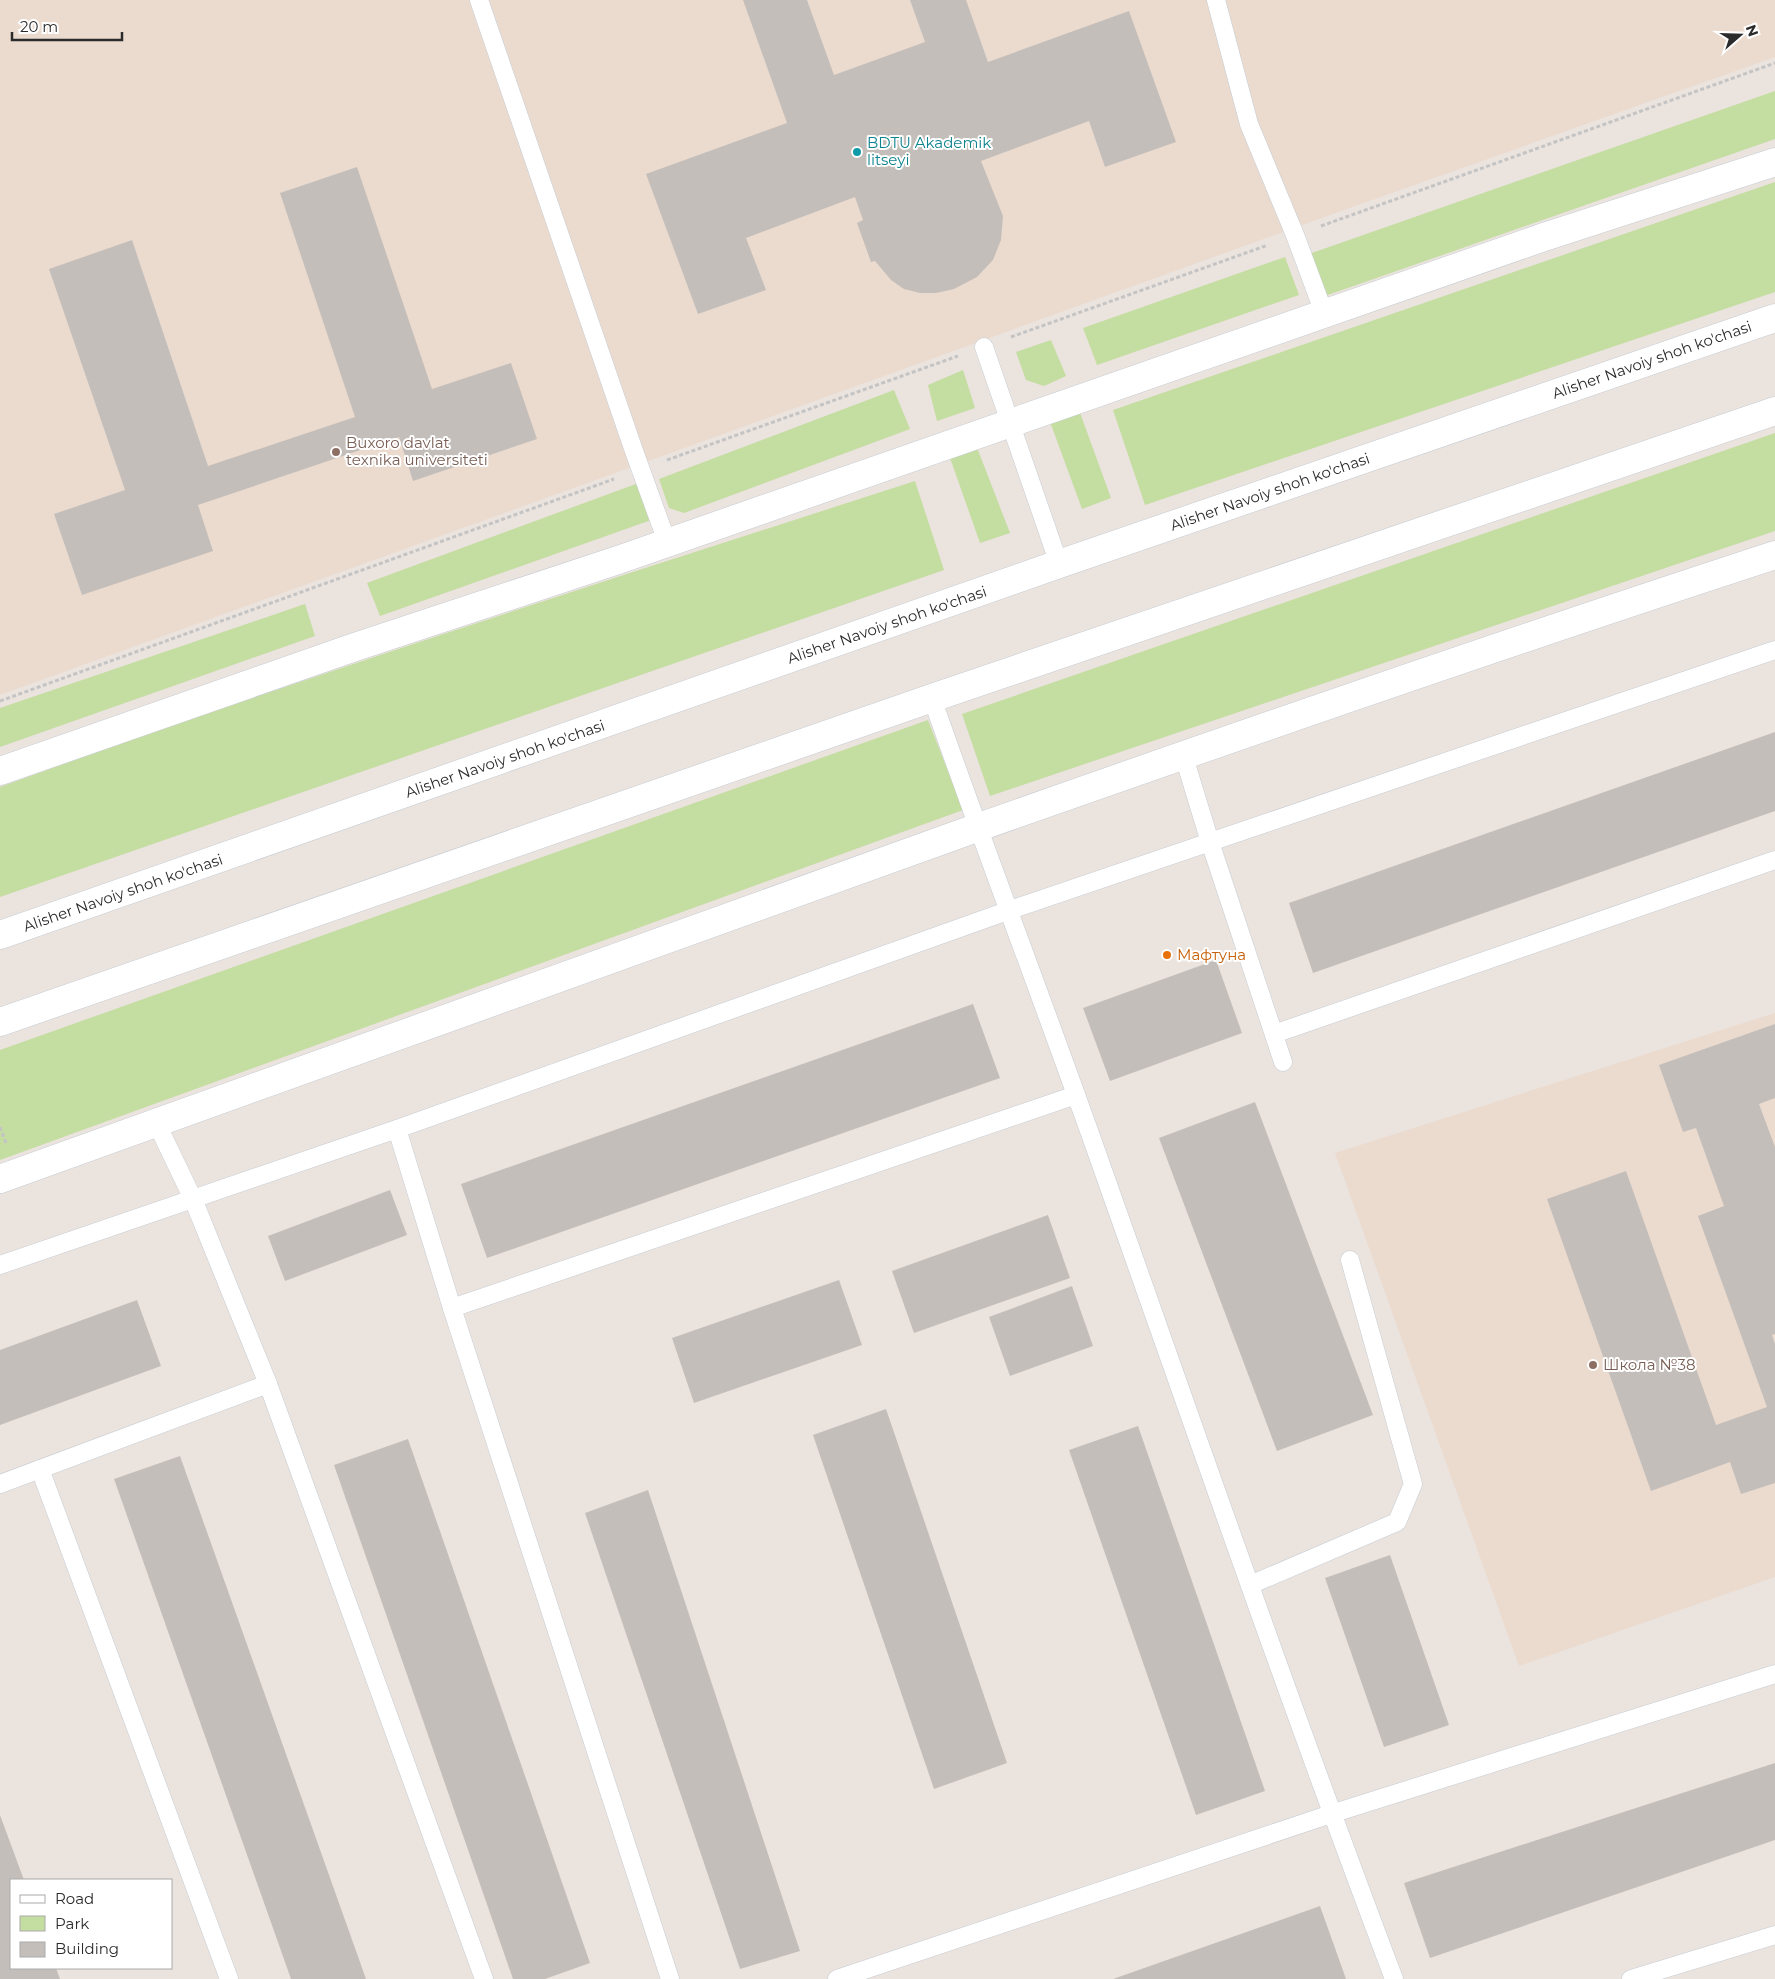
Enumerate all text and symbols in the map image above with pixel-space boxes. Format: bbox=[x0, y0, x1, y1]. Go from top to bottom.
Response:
scale bar bbox=[12, 10, 122, 42]
north arrow bbox=[1715, 10, 1765, 60]
text: 20 m bbox=[20, 17, 58, 36]
text: N bbox=[1742, 22, 1763, 39]
place label: BDTU Akademik litseyi bbox=[867, 133, 991, 169]
marker: BDTU Akademik litseyi bbox=[851, 146, 863, 158]
street label: Alisher Navoiy shoh ko'chasi bbox=[1550, 316, 1754, 403]
place label: Buxoro davlat texnika universiteti bbox=[346, 433, 488, 469]
marker: Buxoro davlat texnika universiteti bbox=[330, 446, 342, 458]
street label: Alisher Navoiy shoh ko'chasi bbox=[1168, 448, 1372, 535]
street label: Alisher Navoiy shoh ko'chasi bbox=[785, 581, 989, 668]
street label: Alisher Navoiy shoh ko'chasi bbox=[403, 715, 607, 802]
street label: Alisher Navoiy shoh ko'chasi bbox=[21, 849, 225, 936]
place label: Мафтуна bbox=[1177, 945, 1246, 964]
marker: Мафтуна bbox=[1161, 949, 1173, 961]
place label: Школа №38 bbox=[1603, 1355, 1696, 1374]
marker: Школа №38 bbox=[1587, 1359, 1599, 1371]
legend bbox=[10, 1879, 172, 1969]
text: Road bbox=[55, 1889, 94, 1908]
text: Park bbox=[55, 1914, 89, 1933]
text: Building bbox=[55, 1939, 119, 1958]

